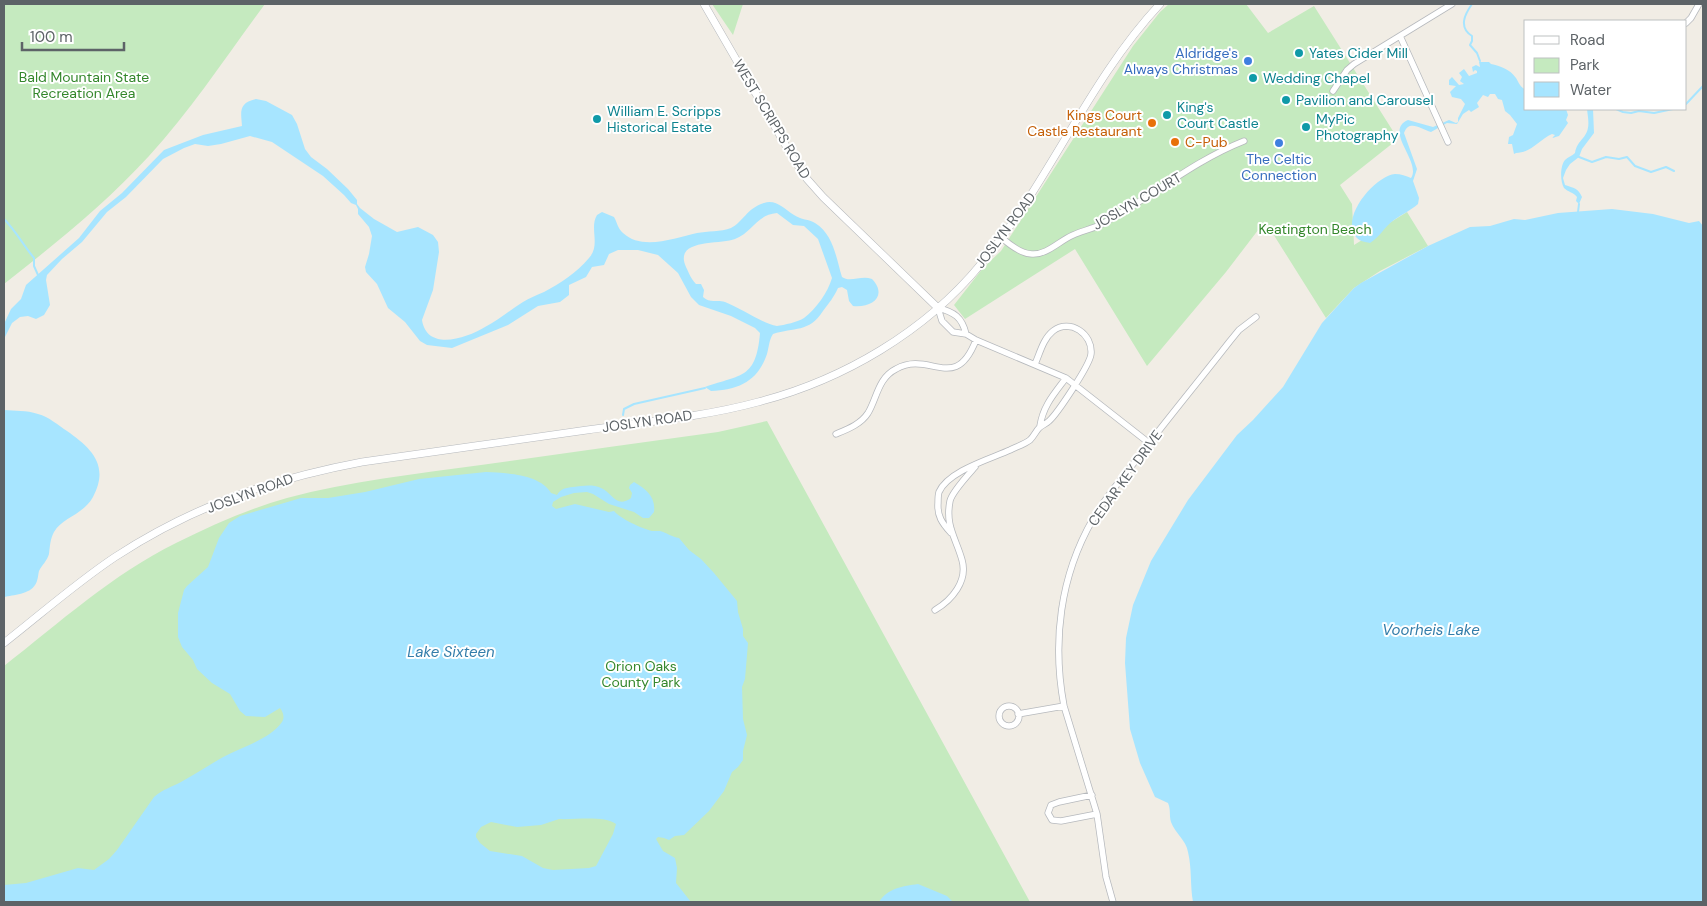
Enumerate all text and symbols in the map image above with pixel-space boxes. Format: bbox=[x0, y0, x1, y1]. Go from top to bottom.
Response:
scale bar bbox=[22, 20, 125, 52]
legend bbox=[1524, 20, 1687, 110]
text: 100 m bbox=[30, 27, 73, 47]
text: Road bbox=[1570, 30, 1605, 50]
place label: Aldridge's Always Christmas bbox=[1124, 44, 1238, 78]
place label: Yates Cider Mill bbox=[1309, 44, 1408, 62]
marker: Yates Cider Mill bbox=[1293, 47, 1305, 59]
marker: Aldridge's Always Christmas bbox=[1242, 55, 1254, 67]
text: Park bbox=[1570, 55, 1600, 75]
street label: WEST SCRIPPS ROAD bbox=[729, 56, 815, 182]
park label: Bald Mountain State Recreation Area bbox=[19, 68, 149, 102]
place label: Wedding Chapel bbox=[1263, 69, 1370, 87]
marker: Wedding Chapel bbox=[1247, 72, 1259, 84]
text: Water bbox=[1570, 80, 1612, 100]
place label: Pavilion and Carousel bbox=[1296, 91, 1434, 109]
marker: Pavilion and Carousel bbox=[1280, 94, 1292, 106]
place label: King's Court Castle bbox=[1177, 98, 1259, 132]
place label: William E. Scripps Historical Estate bbox=[607, 102, 721, 136]
place label: Kings Court Castle Restaurant bbox=[1027, 106, 1142, 140]
marker: King's Court Castle bbox=[1161, 109, 1173, 121]
place label: MyPic Photography bbox=[1316, 110, 1399, 144]
marker: William E. Scripps Historical Estate bbox=[591, 113, 603, 125]
marker: Kings Court Castle Restaurant bbox=[1146, 117, 1158, 129]
marker: MyPic Photography bbox=[1300, 121, 1312, 133]
place label: C-Pub bbox=[1185, 133, 1228, 151]
marker: C-Pub bbox=[1169, 136, 1181, 148]
marker: The Celtic Connection bbox=[1273, 137, 1285, 149]
place label: The Celtic Connection bbox=[1241, 150, 1317, 184]
street label: JOSLYN COURT bbox=[1089, 168, 1185, 234]
street label: JOSLYN ROAD bbox=[970, 188, 1040, 272]
park label: Keatington Beach bbox=[1258, 220, 1372, 238]
street label: JOSLYN ROAD bbox=[601, 406, 693, 436]
street label: CEDAR KEY DRIVE bbox=[1084, 426, 1166, 530]
street label: JOSLYN ROAD bbox=[204, 469, 296, 517]
water label: Voorheis Lake bbox=[1382, 620, 1480, 640]
water label: Lake Sixteen bbox=[407, 642, 495, 662]
park label: Orion Oaks County Park bbox=[601, 657, 681, 691]

